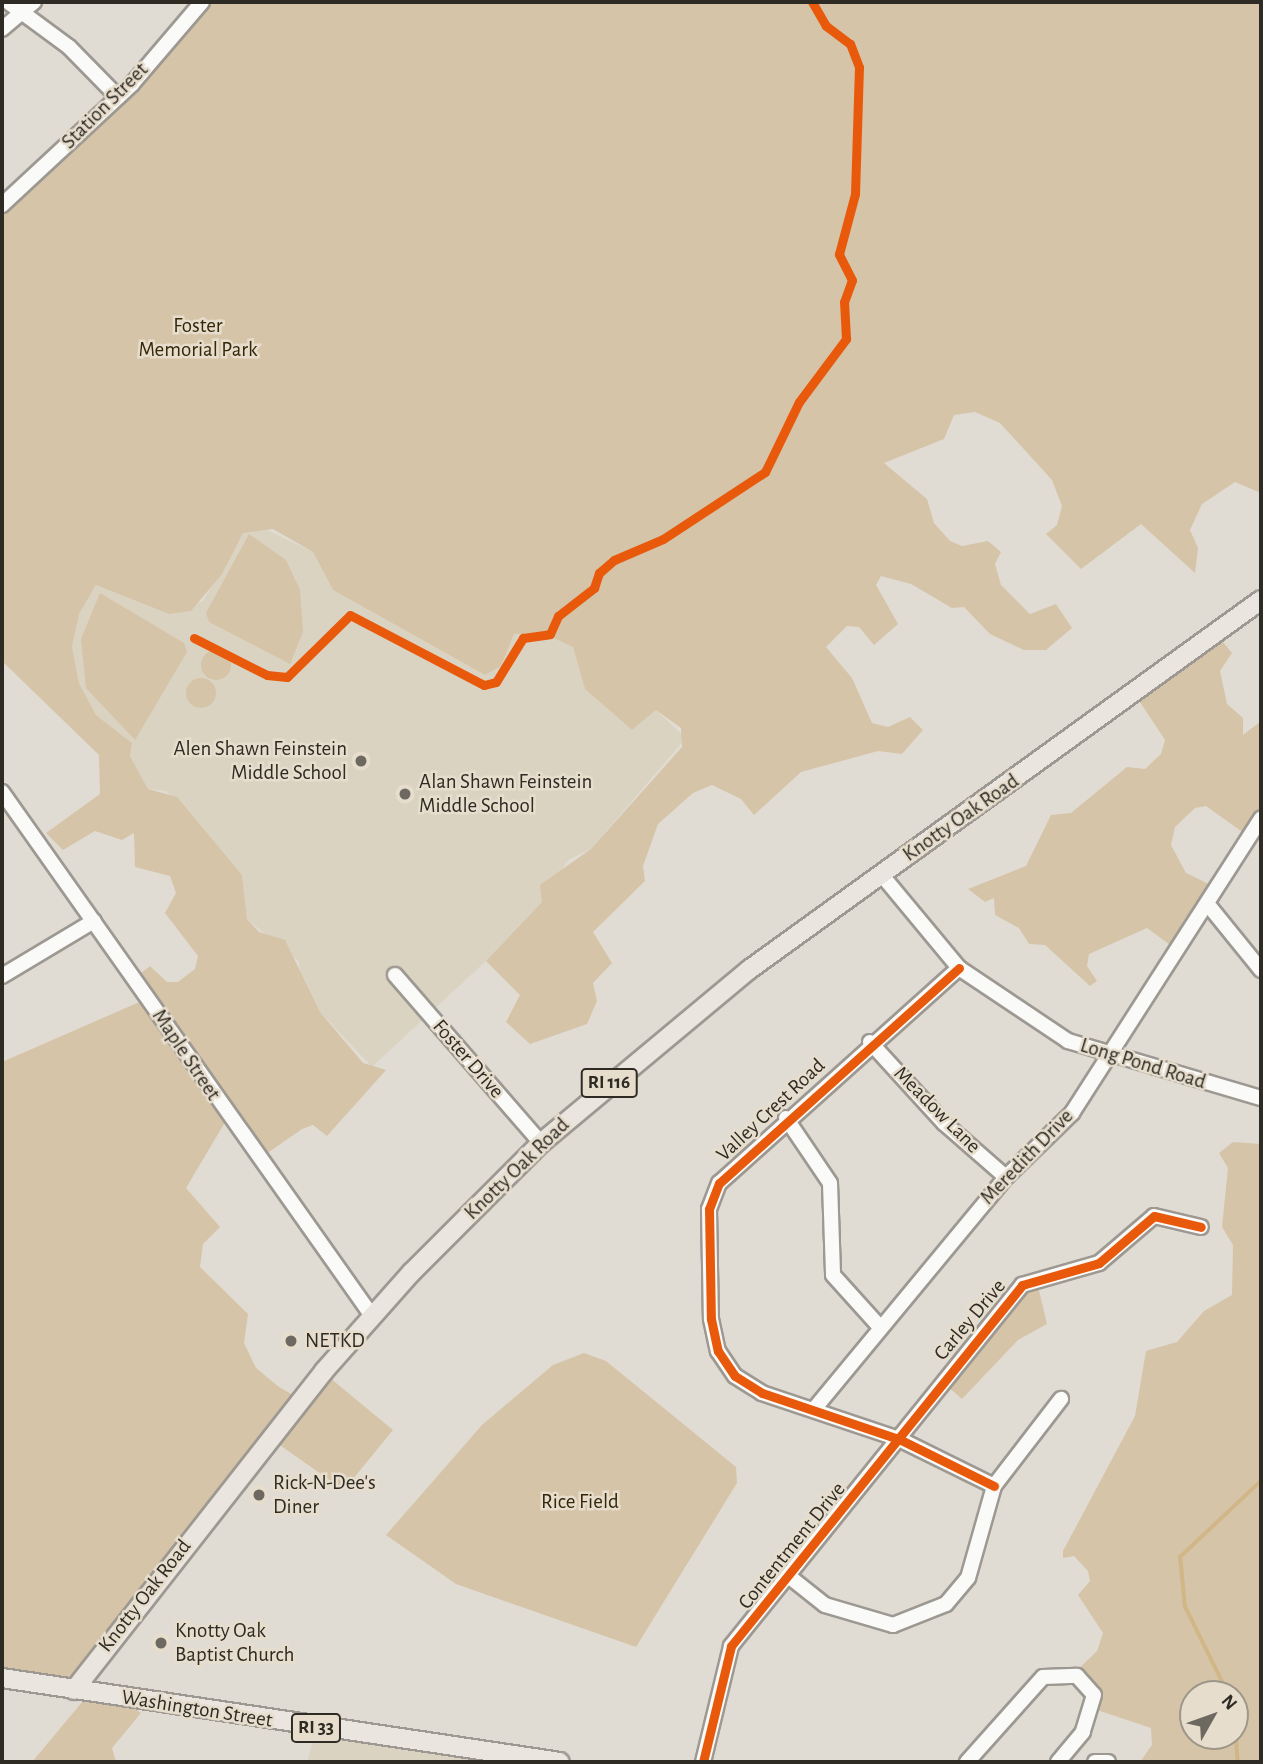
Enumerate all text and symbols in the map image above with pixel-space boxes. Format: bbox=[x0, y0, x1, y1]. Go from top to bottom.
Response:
street label: Station Street bbox=[57, 58, 153, 154]
park label: Foster Memorial Park bbox=[138, 313, 258, 363]
place label: Alen Shawn Feinstein Middle School bbox=[173, 736, 347, 786]
marker: Alen Shawn Feinstein Middle School bbox=[353, 753, 369, 769]
place label: Alan Shawn Feinstein Middle School bbox=[419, 769, 592, 819]
street label: Knotty Oak Road bbox=[898, 769, 1024, 867]
marker: Alan Shawn Feinstein Middle School bbox=[397, 786, 413, 802]
street label: Maple Street bbox=[146, 1005, 226, 1105]
street label: Foster Drive bbox=[427, 1014, 509, 1104]
street label: Long Pond Road bbox=[1077, 1033, 1209, 1095]
street label: Valley Crest Road bbox=[711, 1053, 831, 1167]
street label: Meadow Lane bbox=[888, 1061, 986, 1159]
road number: RI 116 bbox=[579, 1068, 639, 1098]
street label: Meredith Drive bbox=[975, 1104, 1079, 1210]
street label: Knotty Oak Road bbox=[459, 1113, 575, 1225]
street label: Carley Drive bbox=[929, 1274, 1011, 1366]
place label: NETKD bbox=[305, 1328, 365, 1354]
marker: NETKD bbox=[283, 1333, 299, 1349]
place label: Rick-N-Dee's Diner bbox=[273, 1470, 376, 1520]
street label: Contentment Drive bbox=[733, 1477, 851, 1615]
marker: Rick-N-Dee's Diner bbox=[251, 1487, 267, 1503]
park label: Rice Field bbox=[541, 1489, 619, 1515]
street label: Knotty Oak Road bbox=[93, 1535, 197, 1657]
place label: Knotty Oak Baptist Church bbox=[175, 1618, 294, 1668]
marker: Knotty Oak Baptist Church bbox=[153, 1635, 169, 1651]
north arrow bbox=[1179, 1680, 1249, 1750]
street label: Washington Street bbox=[120, 1685, 274, 1733]
text: N bbox=[1217, 1691, 1240, 1714]
road number: RI 33 bbox=[290, 1712, 342, 1744]

